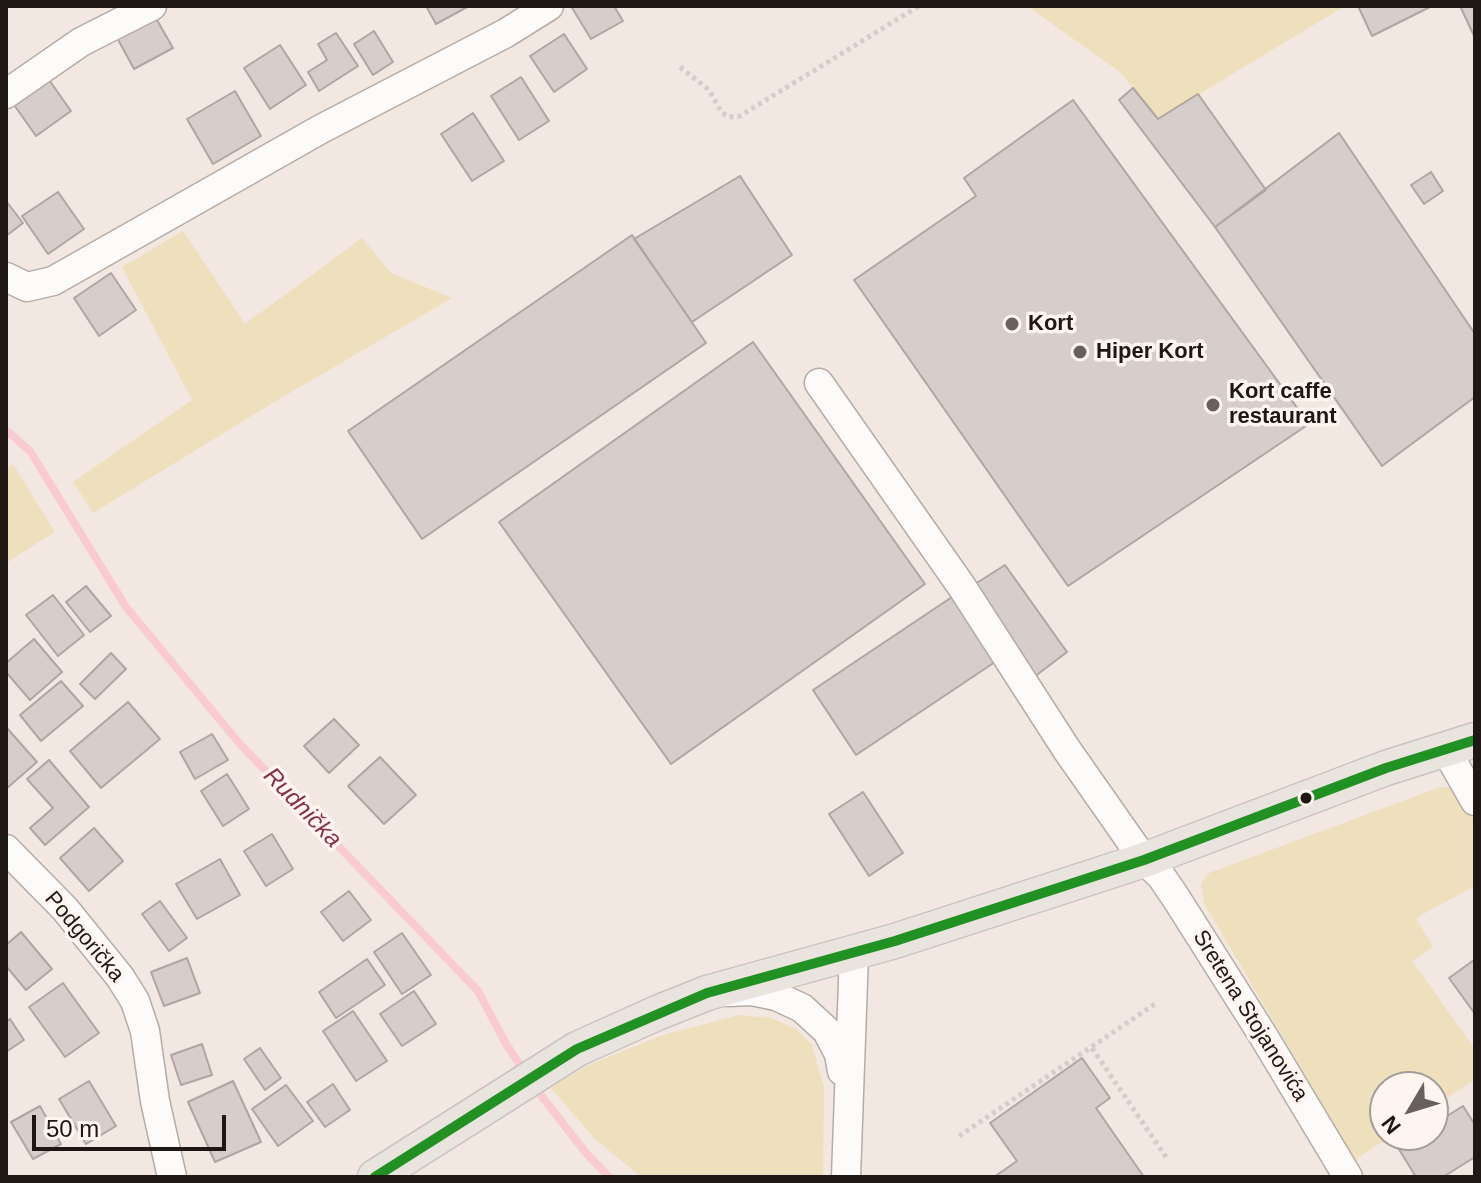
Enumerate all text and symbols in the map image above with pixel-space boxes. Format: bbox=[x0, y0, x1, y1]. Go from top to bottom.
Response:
place label: Kort bbox=[1028, 311, 1073, 337]
marker: Kort bbox=[1003, 315, 1021, 333]
place label: Hiper Kort bbox=[1096, 339, 1204, 365]
marker: Hiper Kort bbox=[1071, 343, 1089, 361]
place label: Kort caffe restaurant bbox=[1229, 379, 1337, 430]
marker: Kort caffe restaurant bbox=[1204, 396, 1222, 414]
water label: Rudnička bbox=[257, 762, 347, 854]
unlabelled marker bbox=[1298, 790, 1314, 806]
street label: Podgorička bbox=[39, 886, 129, 988]
street label: Sretena Stojanovića bbox=[1187, 926, 1313, 1106]
north arrow bbox=[1369, 1071, 1449, 1151]
scale bar bbox=[36, 1099, 230, 1149]
text: N bbox=[1377, 1111, 1406, 1139]
text: 50 m bbox=[46, 1115, 99, 1142]

